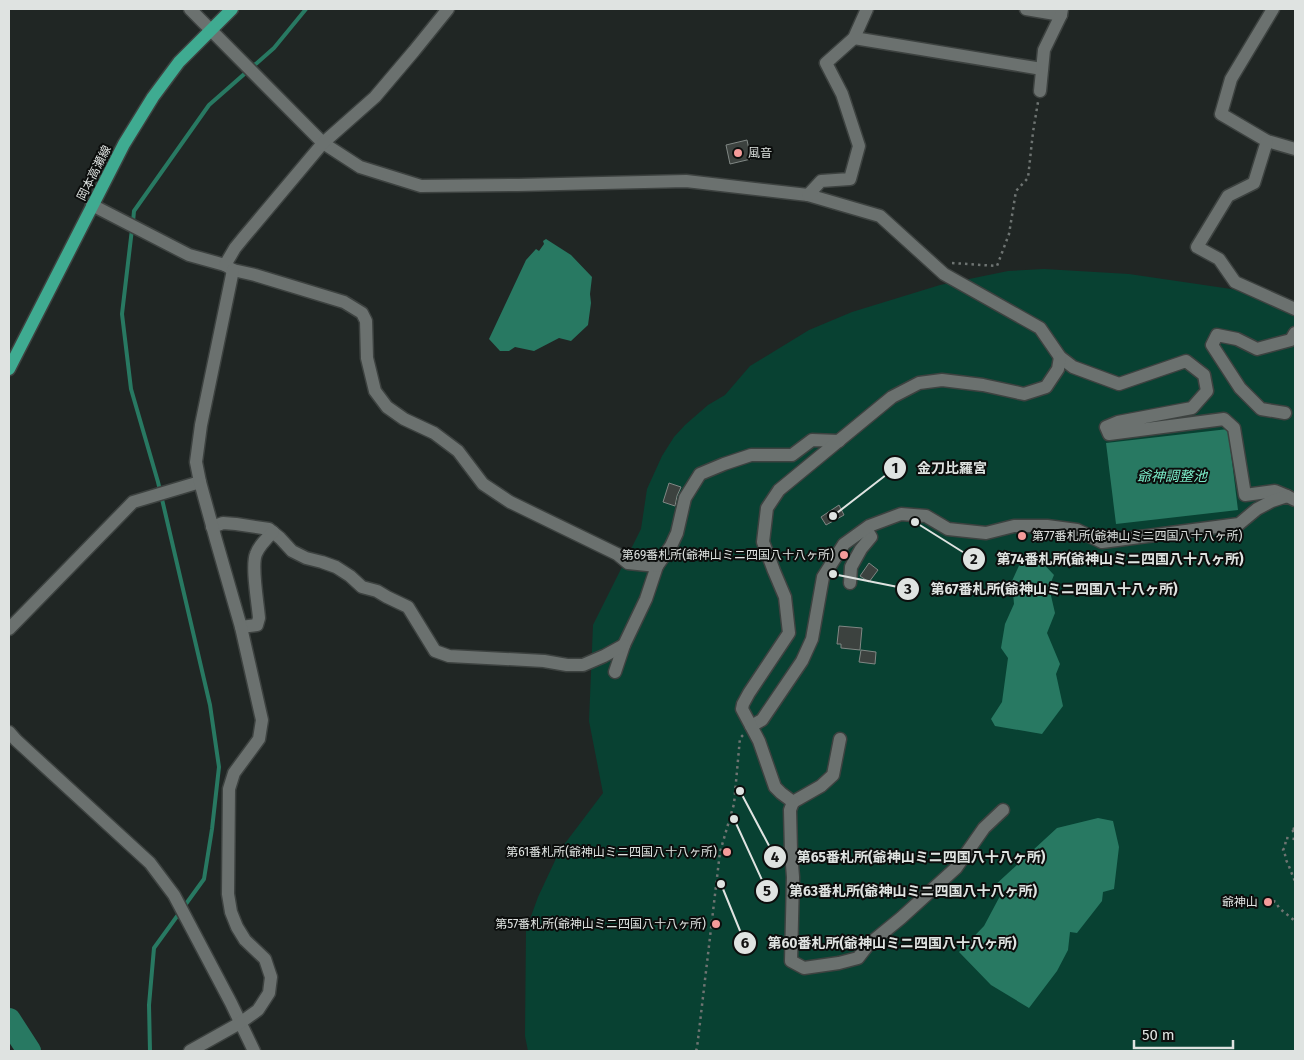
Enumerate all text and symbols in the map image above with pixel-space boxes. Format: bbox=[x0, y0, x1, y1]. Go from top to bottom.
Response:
street label: 岡本高瀬線 bbox=[74, 143, 114, 203]
place label: 風音 bbox=[748, 146, 772, 160]
marker: 風音 bbox=[732, 147, 744, 159]
callout: 金刀比羅宮 bbox=[882, 453, 997, 482]
text: 1 bbox=[892, 459, 898, 477]
text: 金刀比羅宮 bbox=[917, 460, 987, 477]
water label: 爺神調整池 bbox=[1137, 468, 1209, 485]
place label: 第77番札所(爺神山ミニ四国八十八ヶ所) bbox=[1032, 529, 1243, 543]
marker: 第77番札所(爺神山ミニ四国八十八ヶ所) bbox=[1016, 530, 1028, 542]
callout: 第74番札所(爺神山ミニ四国八十八ヶ所) bbox=[962, 544, 1254, 573]
place label: 第69番札所(爺神山ミニ四国八十八ヶ所) bbox=[622, 548, 834, 562]
marker: 第69番札所(爺神山ミニ四国八十八ヶ所) bbox=[838, 549, 850, 561]
text: 2 bbox=[970, 550, 978, 568]
text: 第74番札所(爺神山ミニ四国八十八ヶ所) bbox=[996, 551, 1244, 568]
callout: 第67番札所(爺神山ミニ四国八十八ヶ所) bbox=[896, 575, 1188, 604]
text: 3 bbox=[903, 580, 912, 598]
text: 第67番札所(爺神山ミニ四国八十八ヶ所) bbox=[930, 581, 1178, 598]
callout: 第65番札所(爺神山ミニ四国八十八ヶ所) bbox=[762, 842, 1056, 871]
place label: 第61番札所(爺神山ミニ四国八十八ヶ所) bbox=[506, 845, 717, 859]
marker: 第61番札所(爺神山ミニ四国八十八ヶ所) bbox=[721, 846, 733, 858]
text: 4 bbox=[771, 848, 780, 866]
text: 第65番札所(爺神山ミニ四国八十八ヶ所) bbox=[797, 849, 1046, 866]
callout: 第63番札所(爺神山ミニ四国八十八ヶ所) bbox=[754, 876, 1048, 905]
text: 5 bbox=[763, 882, 771, 900]
text: 第63番札所(爺神山ミニ四国八十八ヶ所) bbox=[789, 883, 1038, 900]
place label: 爺神山 bbox=[1222, 895, 1258, 909]
marker: 爺神山 bbox=[1262, 896, 1274, 908]
place label: 第57番札所(爺神山ミニ四国八十八ヶ所) bbox=[495, 917, 706, 931]
marker: 第57番札所(爺神山ミニ四国八十八ヶ所) bbox=[710, 918, 722, 930]
callout: 第60番札所(爺神山ミニ四国八十八ヶ所) bbox=[732, 928, 1027, 957]
text: 6 bbox=[741, 934, 750, 952]
text: 第60番札所(爺神山ミニ四国八十八ヶ所) bbox=[767, 935, 1017, 952]
scale bar bbox=[1134, 1018, 1233, 1050]
text: 50 m bbox=[1142, 1026, 1175, 1044]

